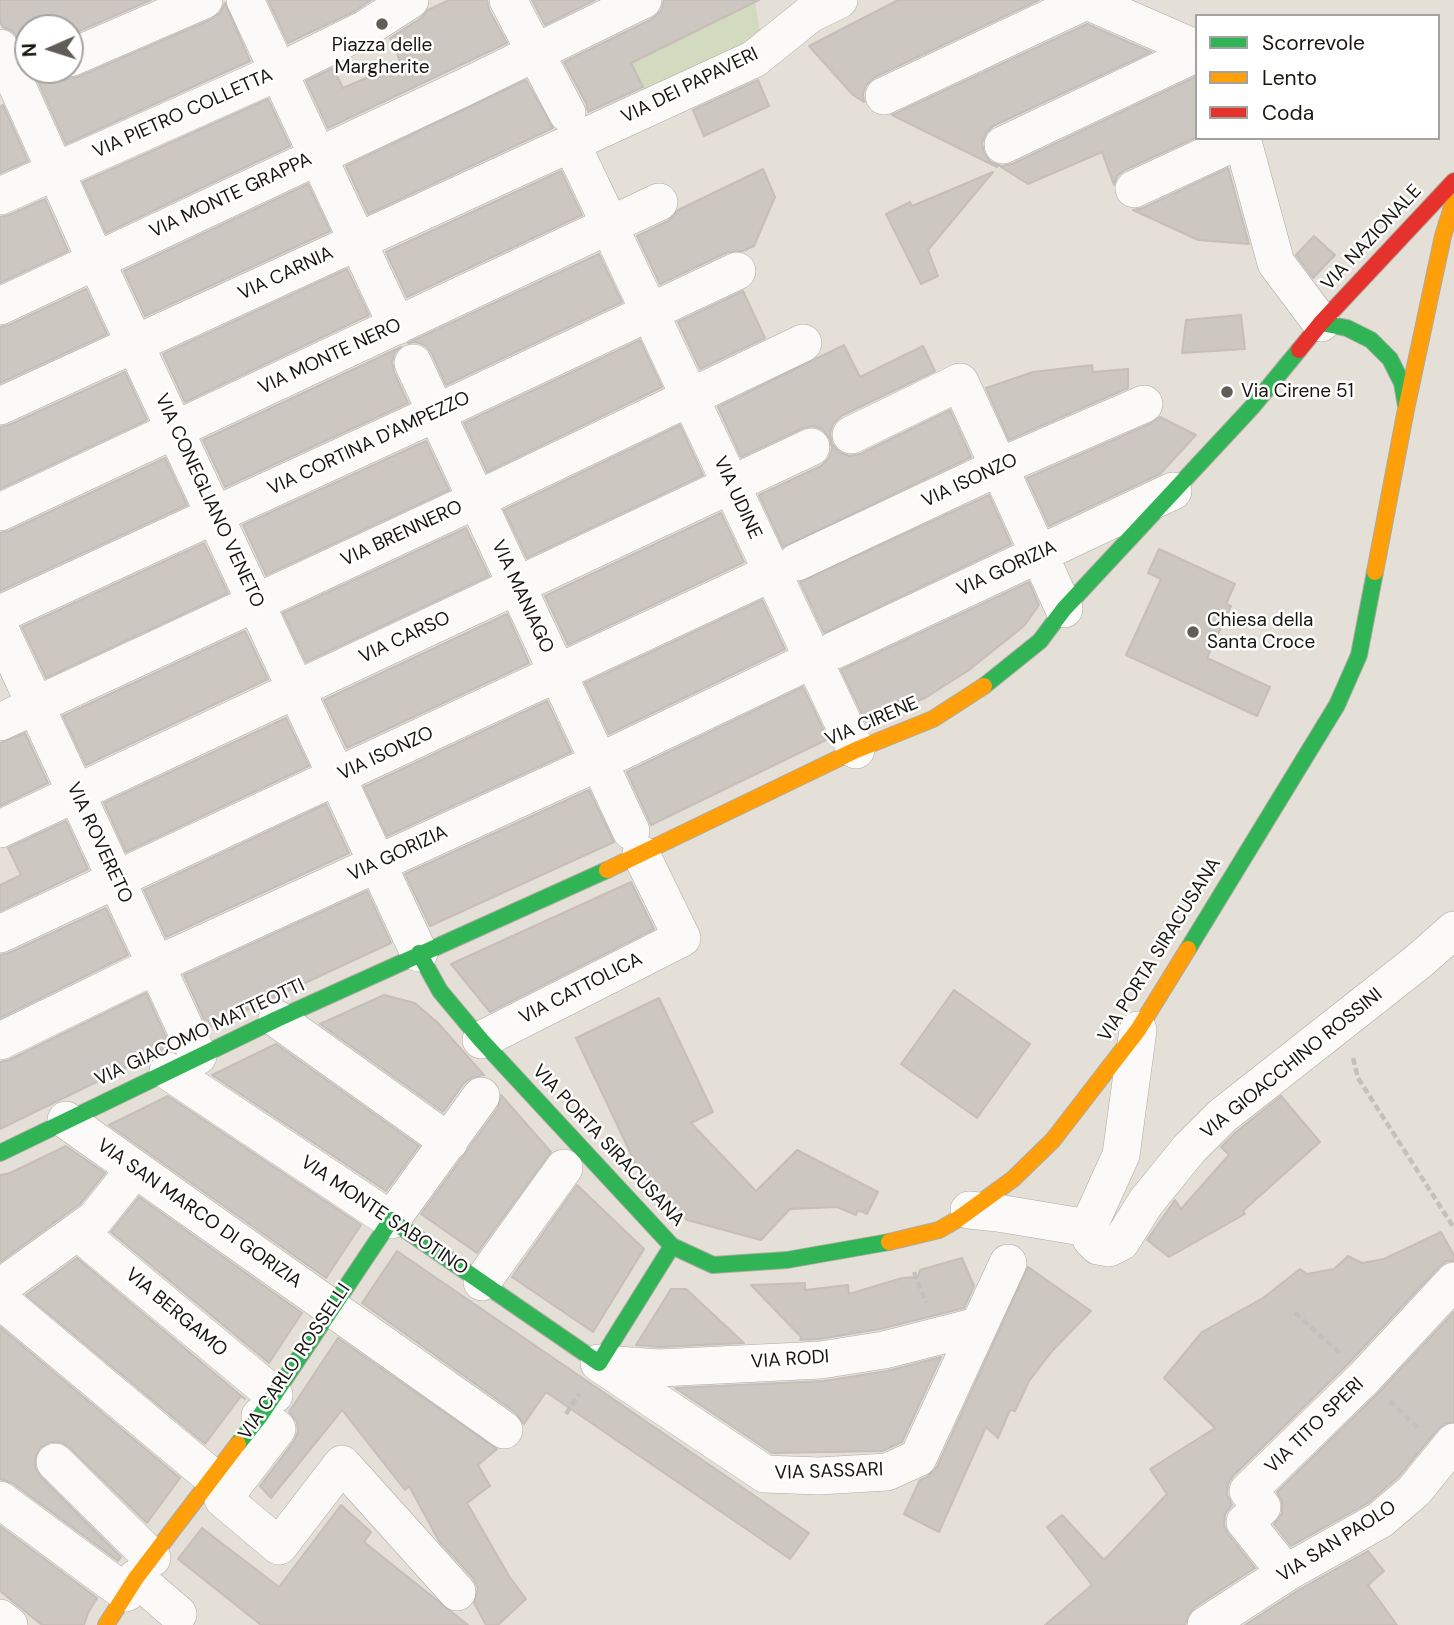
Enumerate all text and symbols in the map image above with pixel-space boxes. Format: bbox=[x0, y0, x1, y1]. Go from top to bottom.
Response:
north arrow bbox=[14, 14, 84, 84]
legend bbox=[1195, 14, 1440, 140]
marker: Piazza delle Margherite bbox=[374, 16, 390, 32]
text: Scorrevole bbox=[1262, 29, 1365, 57]
place label: Piazza delle Margherite bbox=[332, 35, 432, 79]
text: N bbox=[17, 42, 42, 58]
street label: VIA DEI PAPAVERI bbox=[618, 43, 762, 129]
street label: VIA PIETRO COLLETTA bbox=[90, 64, 276, 164]
text: Lento bbox=[1262, 64, 1317, 92]
text: Coda bbox=[1262, 99, 1314, 127]
street label: VIA MONTE GRAPPA bbox=[146, 148, 316, 244]
street label: VIA NAZIONALE bbox=[1317, 180, 1427, 296]
street label: VIA CARNIA bbox=[235, 242, 337, 306]
street label: VIA MONTE NERO bbox=[255, 314, 405, 400]
place label: Via Cirene 51 bbox=[1241, 381, 1354, 403]
marker: Via Cirene 51 bbox=[1219, 384, 1235, 400]
street label: VIA CORTINA D'AMPEZZO bbox=[264, 387, 474, 501]
street label: VIA CONEGLIANO VENETO bbox=[149, 390, 269, 612]
street label: VIA ISONZO bbox=[919, 449, 1021, 513]
street label: VIA UDINE bbox=[708, 453, 766, 543]
street label: VIA BRENNERO bbox=[338, 496, 466, 572]
street label: VIA GORIZIA bbox=[954, 536, 1060, 602]
street label: VIA MANIAGO bbox=[486, 537, 558, 657]
street label: VIA CARSO bbox=[356, 607, 454, 669]
place label: Chiesa della Santa Croce bbox=[1207, 610, 1315, 654]
marker: Chiesa della Santa Croce bbox=[1185, 624, 1201, 640]
street label: VIA CIRENE bbox=[822, 692, 922, 752]
street label: VIA ISONZO bbox=[335, 722, 437, 786]
street label: VIA ROVERETO bbox=[61, 779, 137, 907]
street label: VIA GORIZIA bbox=[345, 821, 451, 887]
street label: VIA PORTA SIRACUSANA bbox=[1094, 854, 1226, 1046]
street label: VIA CATTOLICA bbox=[516, 948, 646, 1030]
street label: VIA GIACOMO MATTEOTTI bbox=[92, 974, 308, 1092]
street label: VIA GIOACCHINO ROSSINI bbox=[1197, 984, 1387, 1144]
street label: VIA PORTA SIRACUSANA bbox=[527, 1060, 689, 1232]
street label: VIA SAN MARCO DI GORIZIA bbox=[92, 1134, 306, 1294]
street label: VIA MONTE SABOTINO bbox=[296, 1151, 472, 1281]
street label: VIA BERGAMO bbox=[120, 1264, 232, 1362]
street label: VIA CARLO ROSSELLI bbox=[234, 1279, 356, 1445]
street label: VIA RODI bbox=[750, 1346, 830, 1374]
street label: VIA TITO SPERI bbox=[1261, 1373, 1369, 1479]
street label: VIA SASSARI bbox=[774, 1459, 884, 1485]
street label: VIA SAN PAOLO bbox=[1273, 1496, 1401, 1588]

